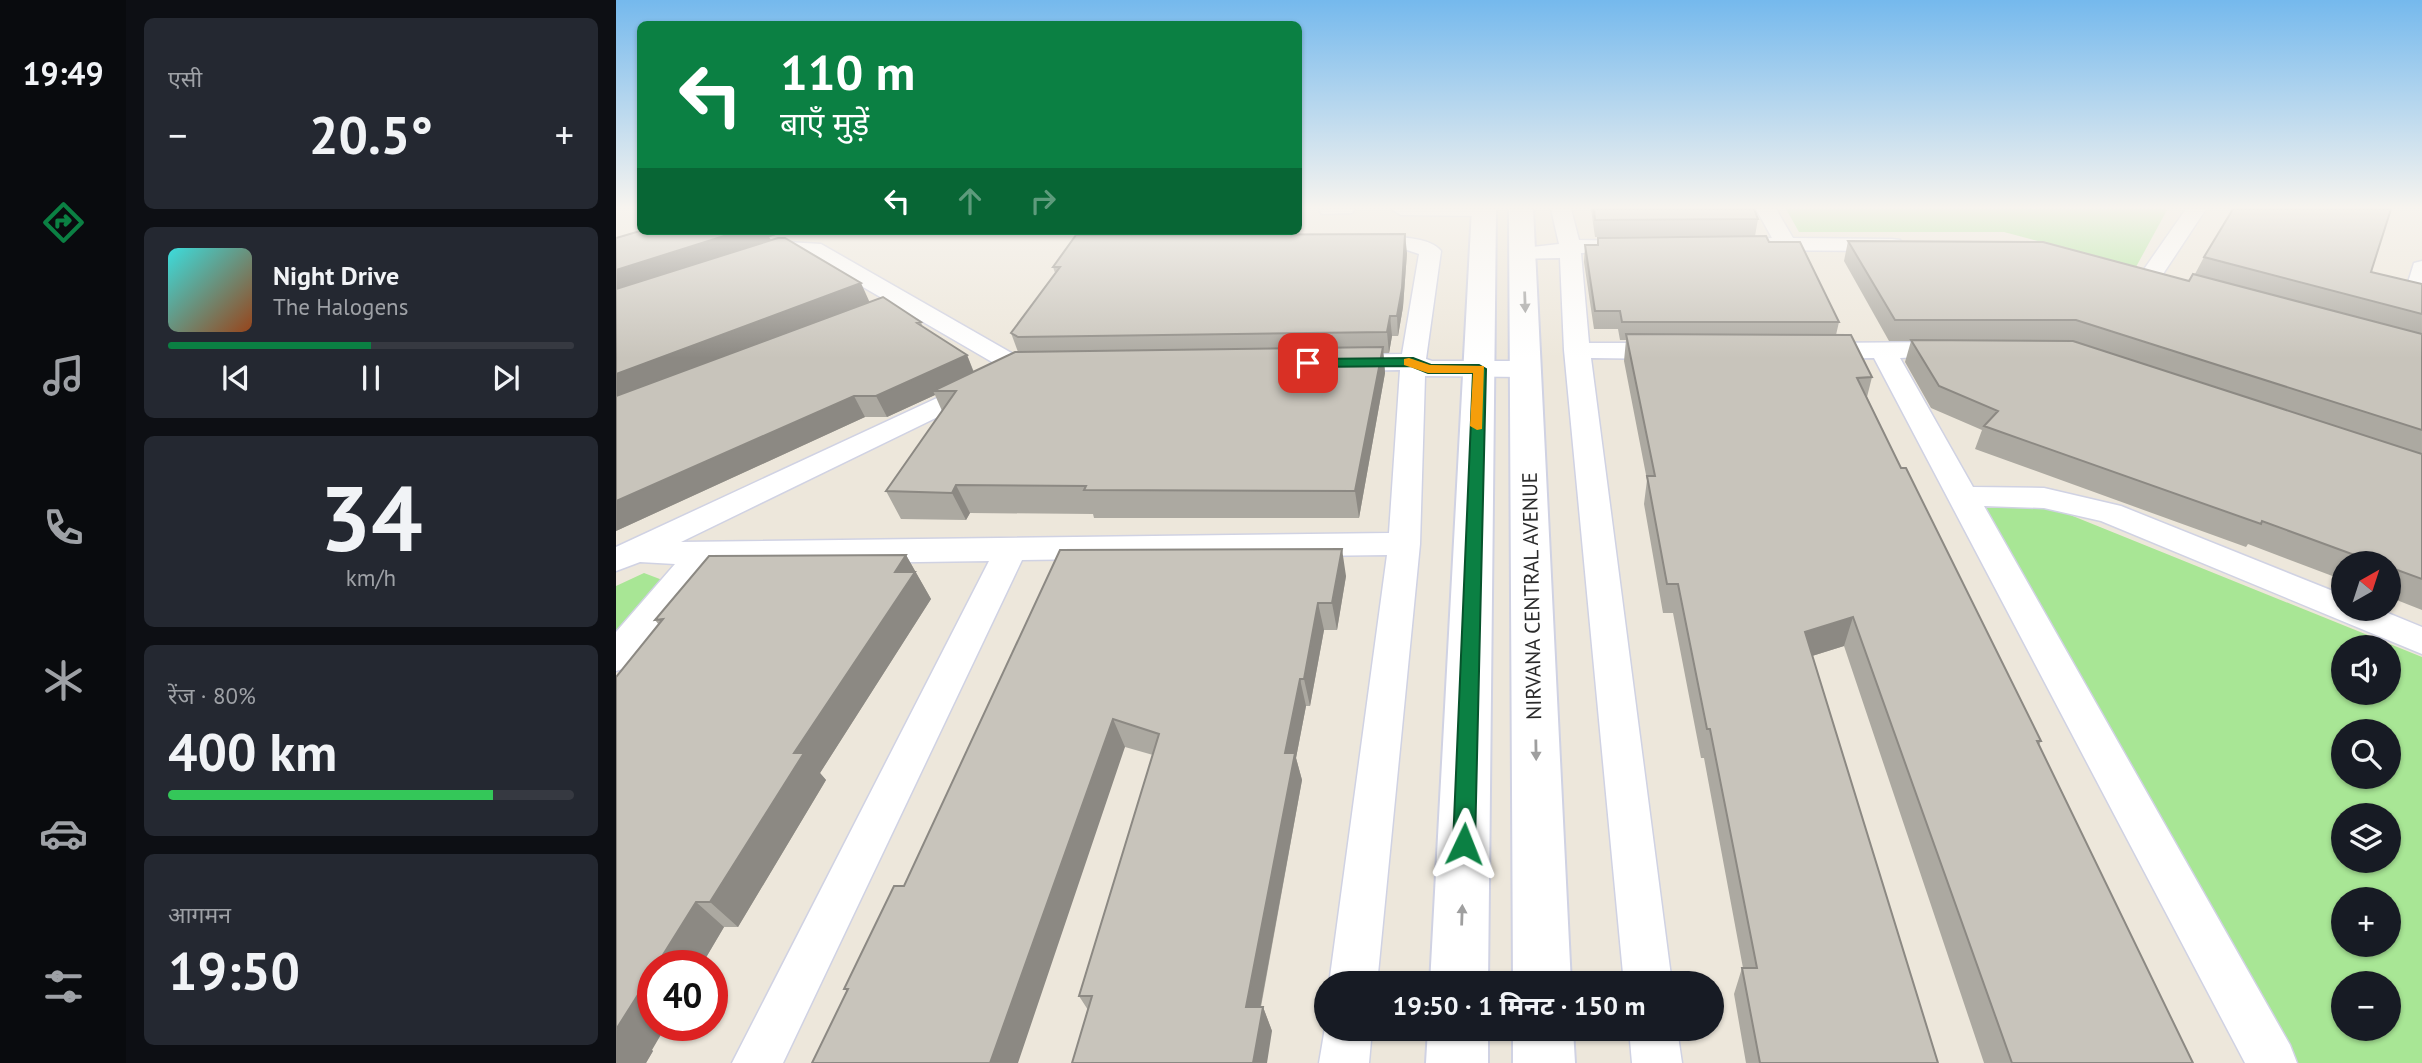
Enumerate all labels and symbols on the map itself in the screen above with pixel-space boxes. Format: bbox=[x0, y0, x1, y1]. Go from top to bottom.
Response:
one-way arrow bbox=[1519, 291, 1530, 313]
pin bbox=[1278, 333, 1338, 393]
street label: NIRVANA CENTRAL AVENUE bbox=[1516, 472, 1547, 720]
north arrow bbox=[2331, 551, 2401, 621]
one-way arrow bbox=[1530, 739, 1542, 761]
position arrow bbox=[1427, 807, 1501, 881]
one-way arrow bbox=[1456, 904, 1467, 926]
speed limit sign: 40 bbox=[637, 950, 728, 1041]

